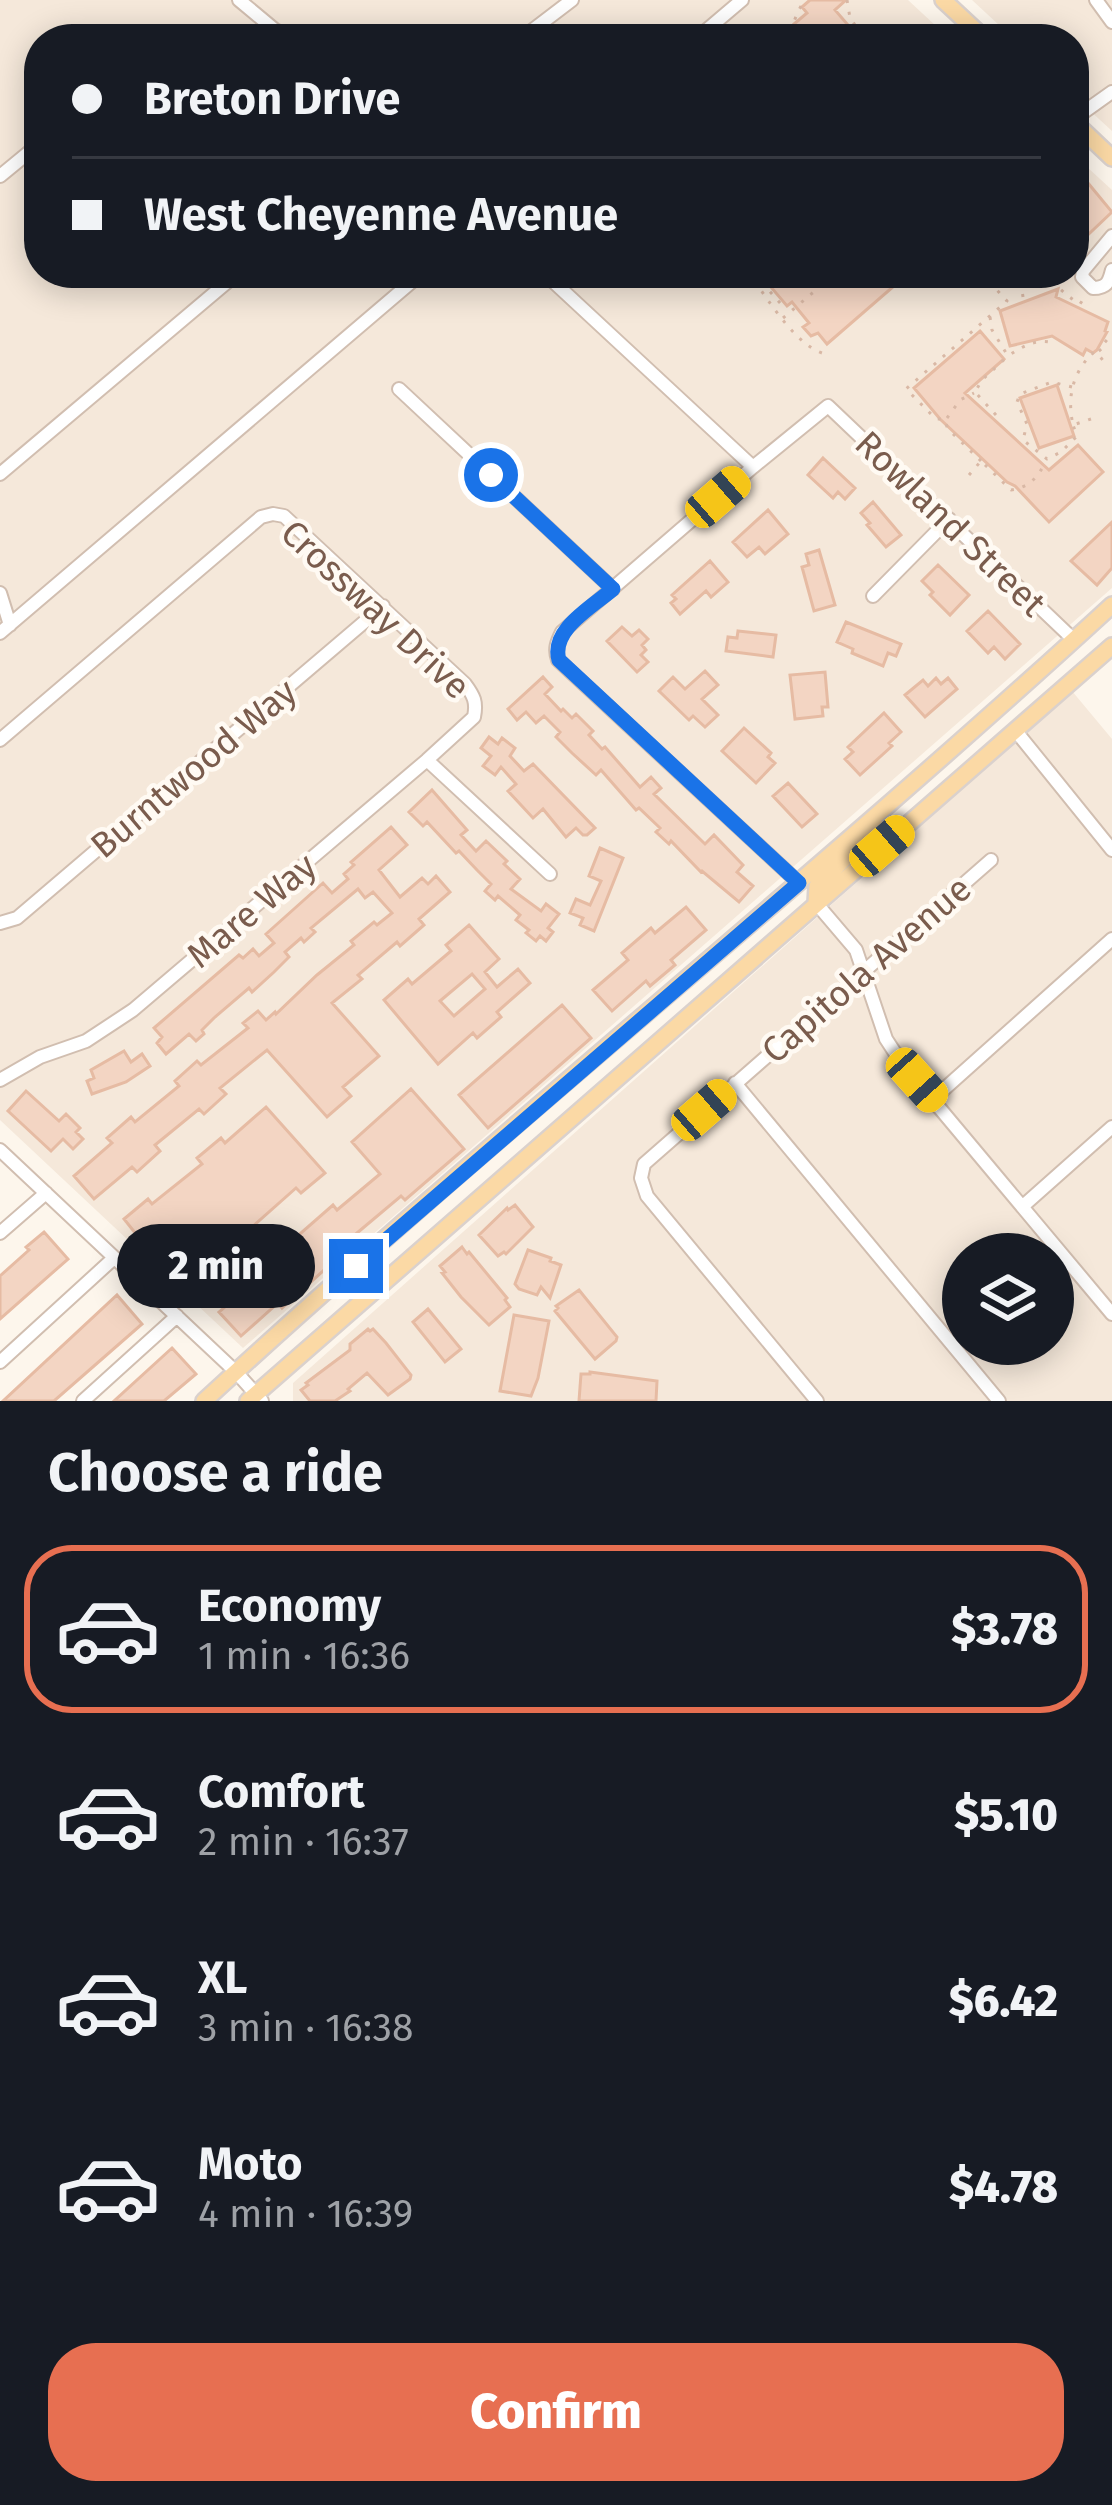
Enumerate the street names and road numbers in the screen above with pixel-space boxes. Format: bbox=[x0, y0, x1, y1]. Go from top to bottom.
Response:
street label: Rowland Street bbox=[846, 422, 1055, 626]
street label: Crossway Drive bbox=[272, 511, 479, 709]
street label: Burntwood Way bbox=[82, 670, 306, 868]
street label: Mare Way bbox=[178, 844, 325, 977]
street label: Capitola Avenue bbox=[753, 867, 980, 1073]

